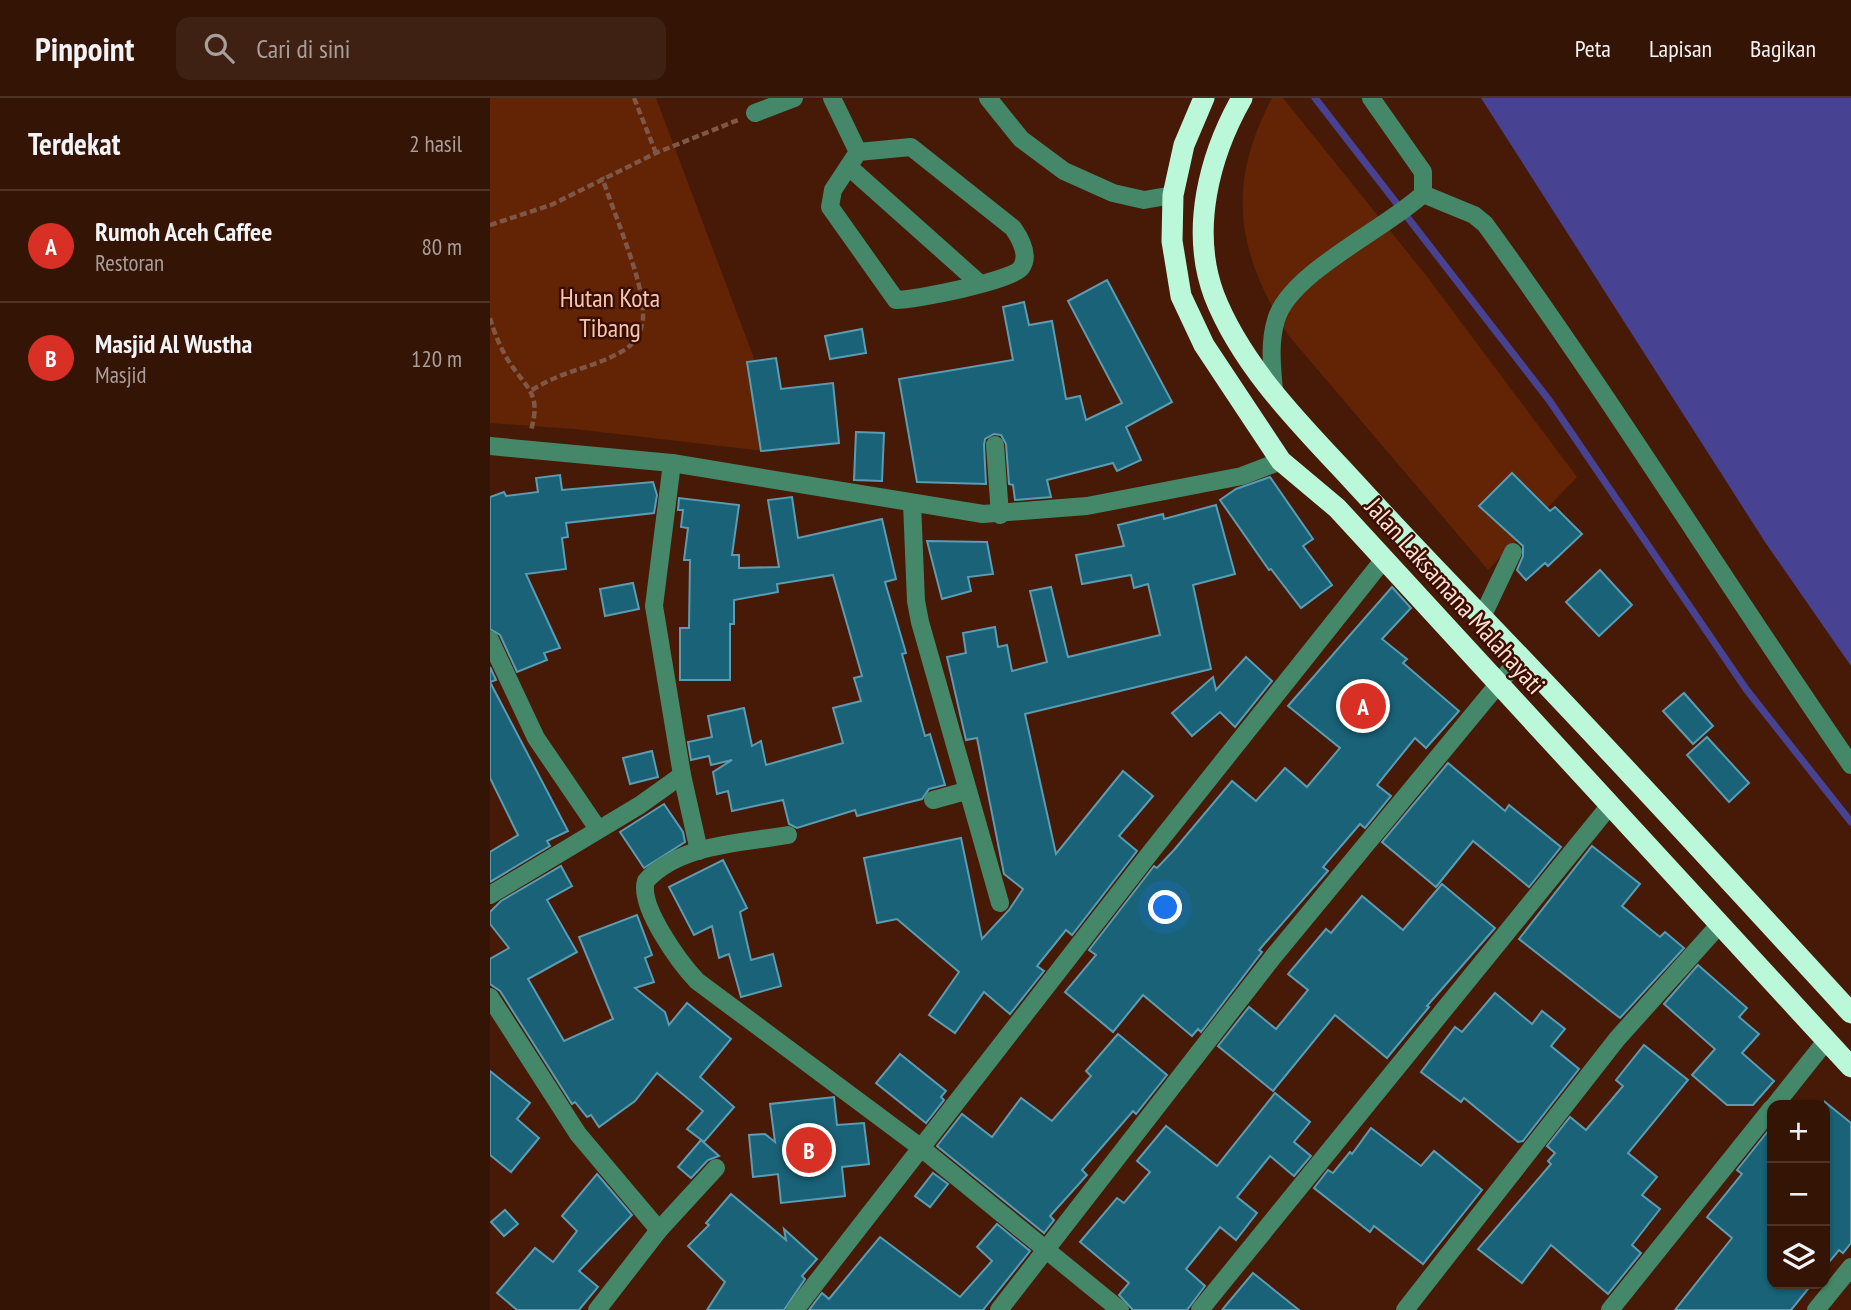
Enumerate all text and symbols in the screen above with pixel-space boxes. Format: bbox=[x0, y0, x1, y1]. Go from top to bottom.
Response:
search box bbox=[176, 17, 666, 80]
text: Pinpoint bbox=[35, 27, 134, 70]
icon: search bbox=[200, 29, 238, 67]
text: Cari di sini bbox=[256, 32, 350, 65]
text: Peta bbox=[1575, 33, 1611, 64]
text: Lapisan bbox=[1649, 33, 1712, 64]
text: Bagikan bbox=[1750, 33, 1816, 64]
text: Terdekat bbox=[28, 124, 120, 163]
text: 2 hasil bbox=[409, 129, 462, 158]
text: Rumoh Aceh Caffee bbox=[95, 215, 272, 248]
text: A bbox=[45, 232, 57, 261]
text: 80 m bbox=[421, 232, 462, 261]
text: Restoran bbox=[95, 248, 164, 277]
park label: Hutan Kota Tibang bbox=[560, 281, 660, 344]
text: Masjid Al Wustha bbox=[95, 327, 252, 360]
text: B bbox=[45, 344, 57, 373]
text: 120 m bbox=[411, 344, 462, 373]
text: Masjid bbox=[95, 360, 147, 389]
street label: Jalan Laksamana Malahayati bbox=[1358, 490, 1552, 701]
pin: A bbox=[1340, 680, 1386, 732]
your location bbox=[1148, 890, 1182, 924]
map controls bbox=[1767, 1100, 1830, 1289]
button: + bbox=[1767, 1100, 1830, 1163]
pin: B bbox=[786, 1124, 832, 1176]
button: − bbox=[1767, 1163, 1830, 1226]
button: layers bbox=[1767, 1226, 1830, 1289]

